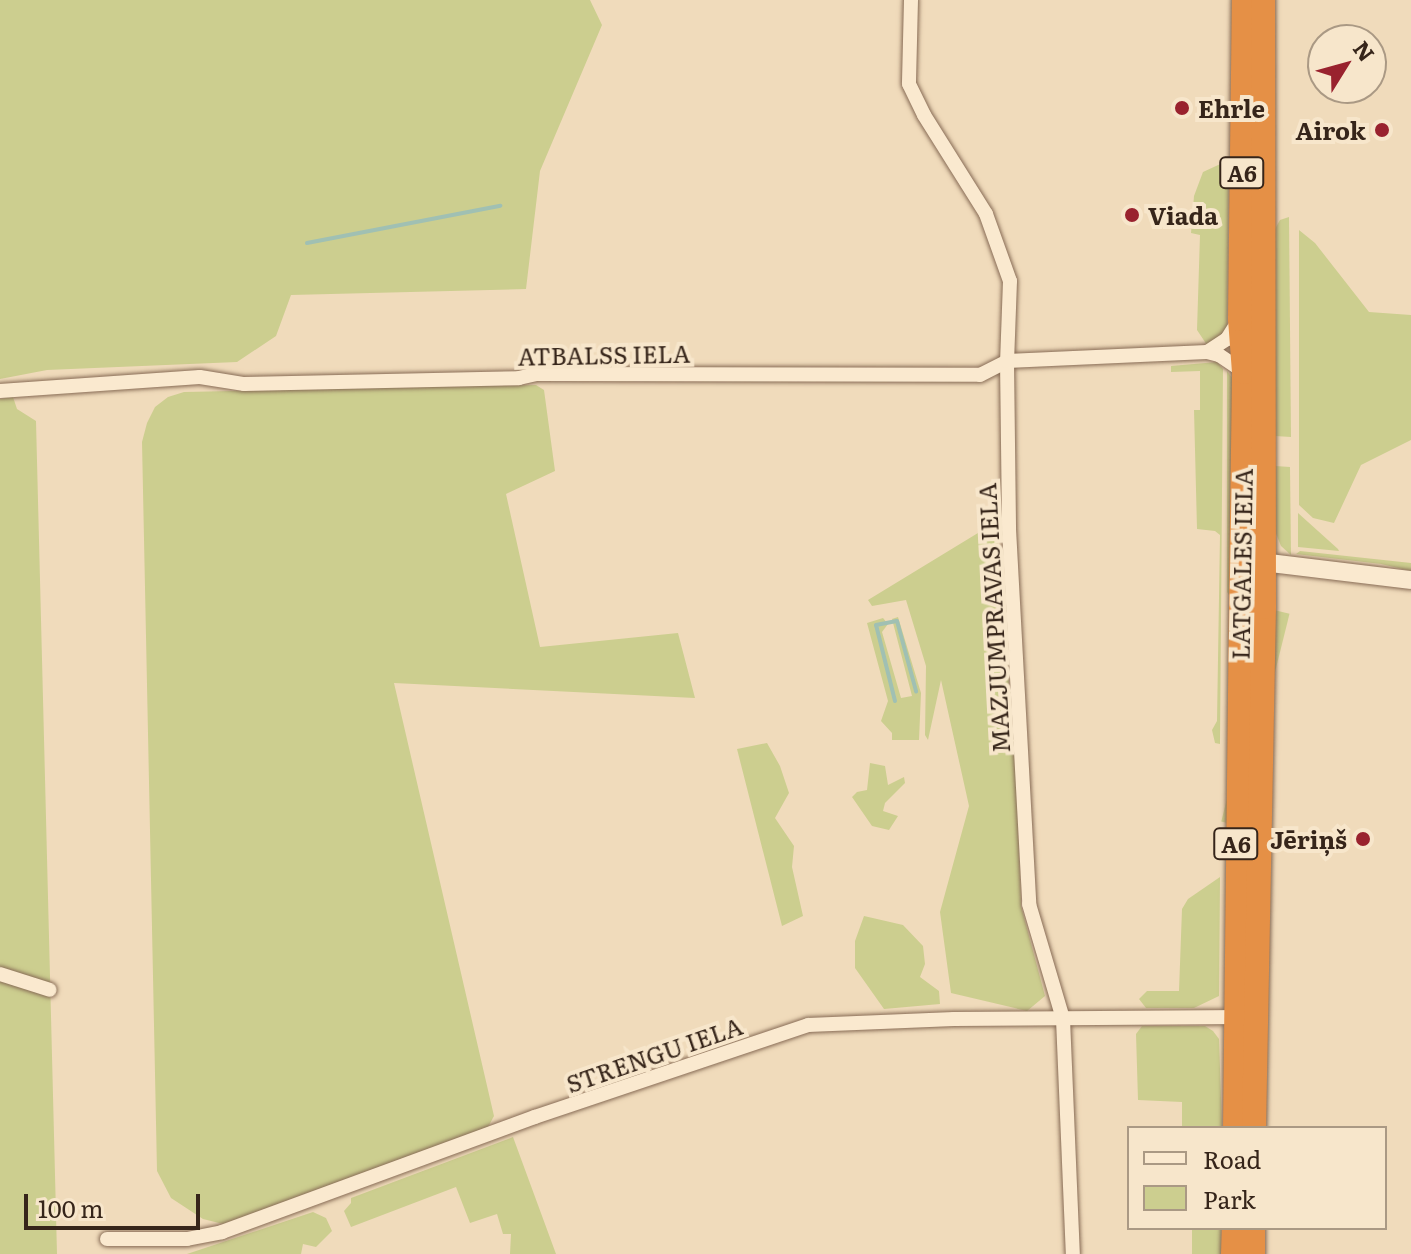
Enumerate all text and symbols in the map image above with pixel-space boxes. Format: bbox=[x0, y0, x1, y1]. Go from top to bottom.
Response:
north arrow bbox=[1307, 24, 1387, 104]
text: N bbox=[1346, 33, 1384, 68]
place label: Ehrle bbox=[1198, 94, 1265, 122]
marker: Ehrle bbox=[1173, 99, 1191, 117]
place label: Airok bbox=[1295, 116, 1366, 144]
marker: Airok bbox=[1373, 121, 1391, 139]
road number: A6 bbox=[1218, 155, 1266, 191]
place label: Viada bbox=[1148, 201, 1218, 229]
marker: Viada bbox=[1123, 206, 1141, 224]
street label: ATBALSS IELA bbox=[517, 338, 691, 370]
street label: LATGALES IELA bbox=[1225, 468, 1257, 660]
street label: MAZJUMPRAVAS IELA bbox=[972, 482, 1014, 754]
place label: Jēriņš bbox=[1270, 825, 1347, 853]
road number: A6 bbox=[1212, 826, 1260, 862]
marker: Jēriņš bbox=[1354, 830, 1372, 848]
street label: STRENGU IELA bbox=[562, 1010, 746, 1098]
legend bbox=[1127, 1126, 1387, 1230]
text: Road bbox=[1203, 1141, 1261, 1176]
scale bar bbox=[28, 1178, 204, 1228]
text: Park bbox=[1203, 1181, 1256, 1216]
text: 100 m bbox=[38, 1190, 104, 1225]

